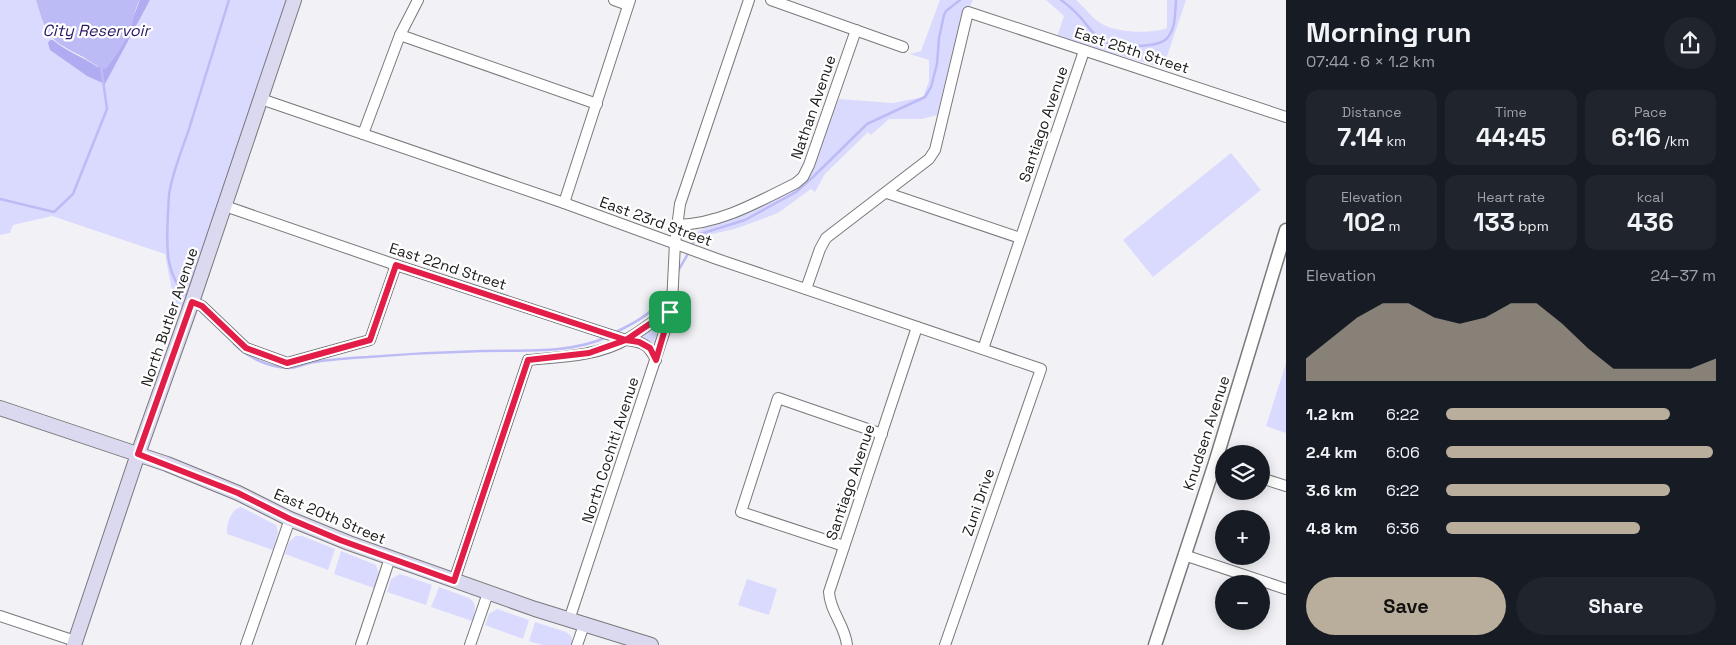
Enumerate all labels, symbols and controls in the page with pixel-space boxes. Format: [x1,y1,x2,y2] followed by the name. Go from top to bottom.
[1306,14,1471,50] text: Morning run
[1664,17,1716,69] button: share
[42,20,152,41] water label: City Reservoir
[1072,23,1192,77] street label: East 25th Street
[1306,51,1435,72] text: 07:44 · 6 × 1.2 km
[786,52,840,161] street label: Nathan Avenue
[1014,63,1072,184] street label: Santiago Avenue
[1342,103,1401,121] text: Distance
[1495,103,1527,121] text: Time
[1634,103,1667,121] text: Pace
[1337,121,1383,153] text: 7.14
[1476,121,1546,153] text: 44:45
[1611,121,1661,153] text: 6:16
[1383,132,1406,150] text: km
[1661,132,1689,150] text: /km
[1341,188,1402,206] text: Elevation
[1477,188,1545,206] text: Heart rate
[1637,188,1664,206] text: kcal
[597,192,715,250] street label: East 23rd Street
[1343,206,1385,238] text: 102
[1473,206,1515,238] text: 133
[1627,206,1674,238] text: 436
[1385,217,1401,235] text: m
[1515,217,1549,235] text: bpm
[387,238,509,294] street label: East 22nd Street
[136,245,202,389] street label: North Butler Avenue
[1306,265,1376,286] text: Elevation
[1651,265,1716,286] text: 24–37 m
[649,291,691,333] pin
[656,298,684,326] icon: arrive
[1178,373,1234,493] street label: Knudsen Avenue
[577,374,643,526] street label: North Cochiti Avenue
[1306,404,1354,425] text: 1.2 km
[1386,404,1419,425] text: 6:22
[821,421,879,542] street label: Santiago Avenue
[1306,442,1357,463] text: 2.4 km
[1386,442,1420,463] text: 6:06
[1215,445,1270,630] map controls
[1215,445,1270,500] button: layers
[958,466,998,538] street label: Zuni Drive
[1306,480,1357,501] text: 3.6 km
[1386,480,1419,501] text: 6:22
[271,484,389,548] street label: East 20th Street
[1215,510,1270,565] button: +
[1306,518,1357,539] text: 4.8 km
[1386,518,1419,539] text: 6:36
[1215,575,1270,630] button: −
[1306,577,1506,635] button: Save
[1516,577,1716,635] button: Share

